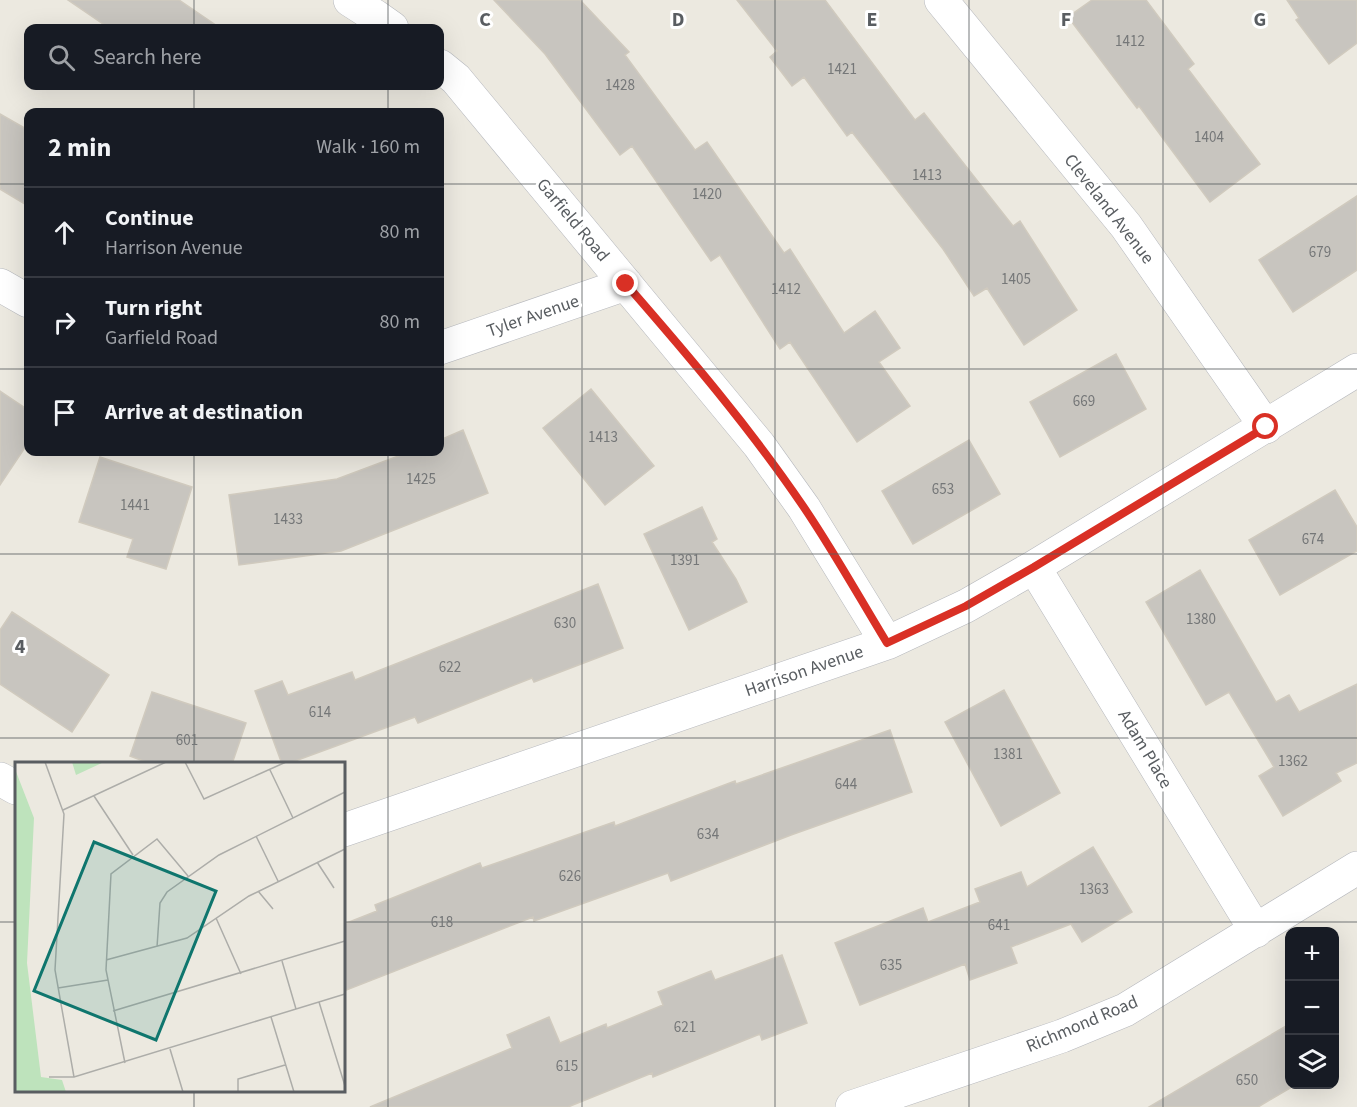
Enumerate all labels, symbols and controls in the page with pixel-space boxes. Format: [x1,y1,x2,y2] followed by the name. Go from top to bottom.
[479,6,491,34] text: C
[672,6,684,34] text: D
[867,6,877,34] text: E
[1061,6,1071,34] text: F
[1254,6,1266,34] text: G
[24,24,444,90] search box
[1115,31,1145,52] house number: 1412
[45,41,78,74] icon: search
[93,41,201,73] text: Search here
[827,59,857,80] house number: 1421
[605,75,635,96] house number: 1428
[1194,127,1224,148] house number: 1404
[48,129,111,166] text: 2 min
[316,133,420,161] text: Walk · 160 m
[1058,149,1160,269] street label: Cleveland Avenue
[912,165,942,186] house number: 1413
[531,173,615,267] street label: Garfield Road
[692,184,722,205] house number: 1420
[105,202,194,234] text: Continue
[48,216,81,249] icon: ahead
[380,218,420,246] text: 80 m
[105,234,243,262] text: Harrison Avenue
[1309,242,1331,263] house number: 679
[1001,269,1031,290] house number: 1405
[612,270,638,296] route end
[771,279,801,300] house number: 1412
[483,288,583,343] street label: Tyler Avenue
[105,292,202,324] text: Turn right
[48,306,81,339] icon: right
[380,308,420,336] text: 80 m
[105,324,218,352] text: Garfield Road
[1073,391,1095,412] house number: 669
[48,396,81,429] icon: arrive
[105,396,303,428] text: Arrive at destination
[1252,413,1278,439] route start
[588,427,618,448] house number: 1413
[406,469,436,490] house number: 1425
[932,479,954,500] house number: 653
[120,495,150,516] house number: 1441
[273,509,303,530] house number: 1433
[1302,529,1325,550] house number: 674
[670,550,700,571] house number: 1391
[1186,609,1216,630] house number: 1380
[554,613,576,634] house number: 630
[15,633,26,661] text: 4
[741,639,867,703] street label: Harrison Avenue
[439,657,461,678] house number: 622
[309,702,332,723] house number: 614
[1112,705,1178,793] street label: Adam Place
[176,730,198,751] house number: 601
[993,744,1023,765] house number: 1381
[1278,751,1308,772] house number: 1362
[15,762,345,1092] inset map
[835,774,858,795] house number: 644
[697,824,720,845] house number: 634
[559,866,581,887] house number: 626
[1079,879,1109,900] house number: 1363
[431,912,453,933] house number: 618
[988,915,1010,936] house number: 641
[1285,927,1339,1089] map controls
[1285,927,1339,981] button: +
[880,955,902,976] house number: 635
[1285,981,1339,1035] button: −
[1022,989,1142,1059] street label: Richmond Road
[674,1017,696,1038] house number: 621
[1285,1035,1339,1089] button: layers
[556,1056,578,1077] house number: 615
[1236,1070,1258,1091] house number: 650

